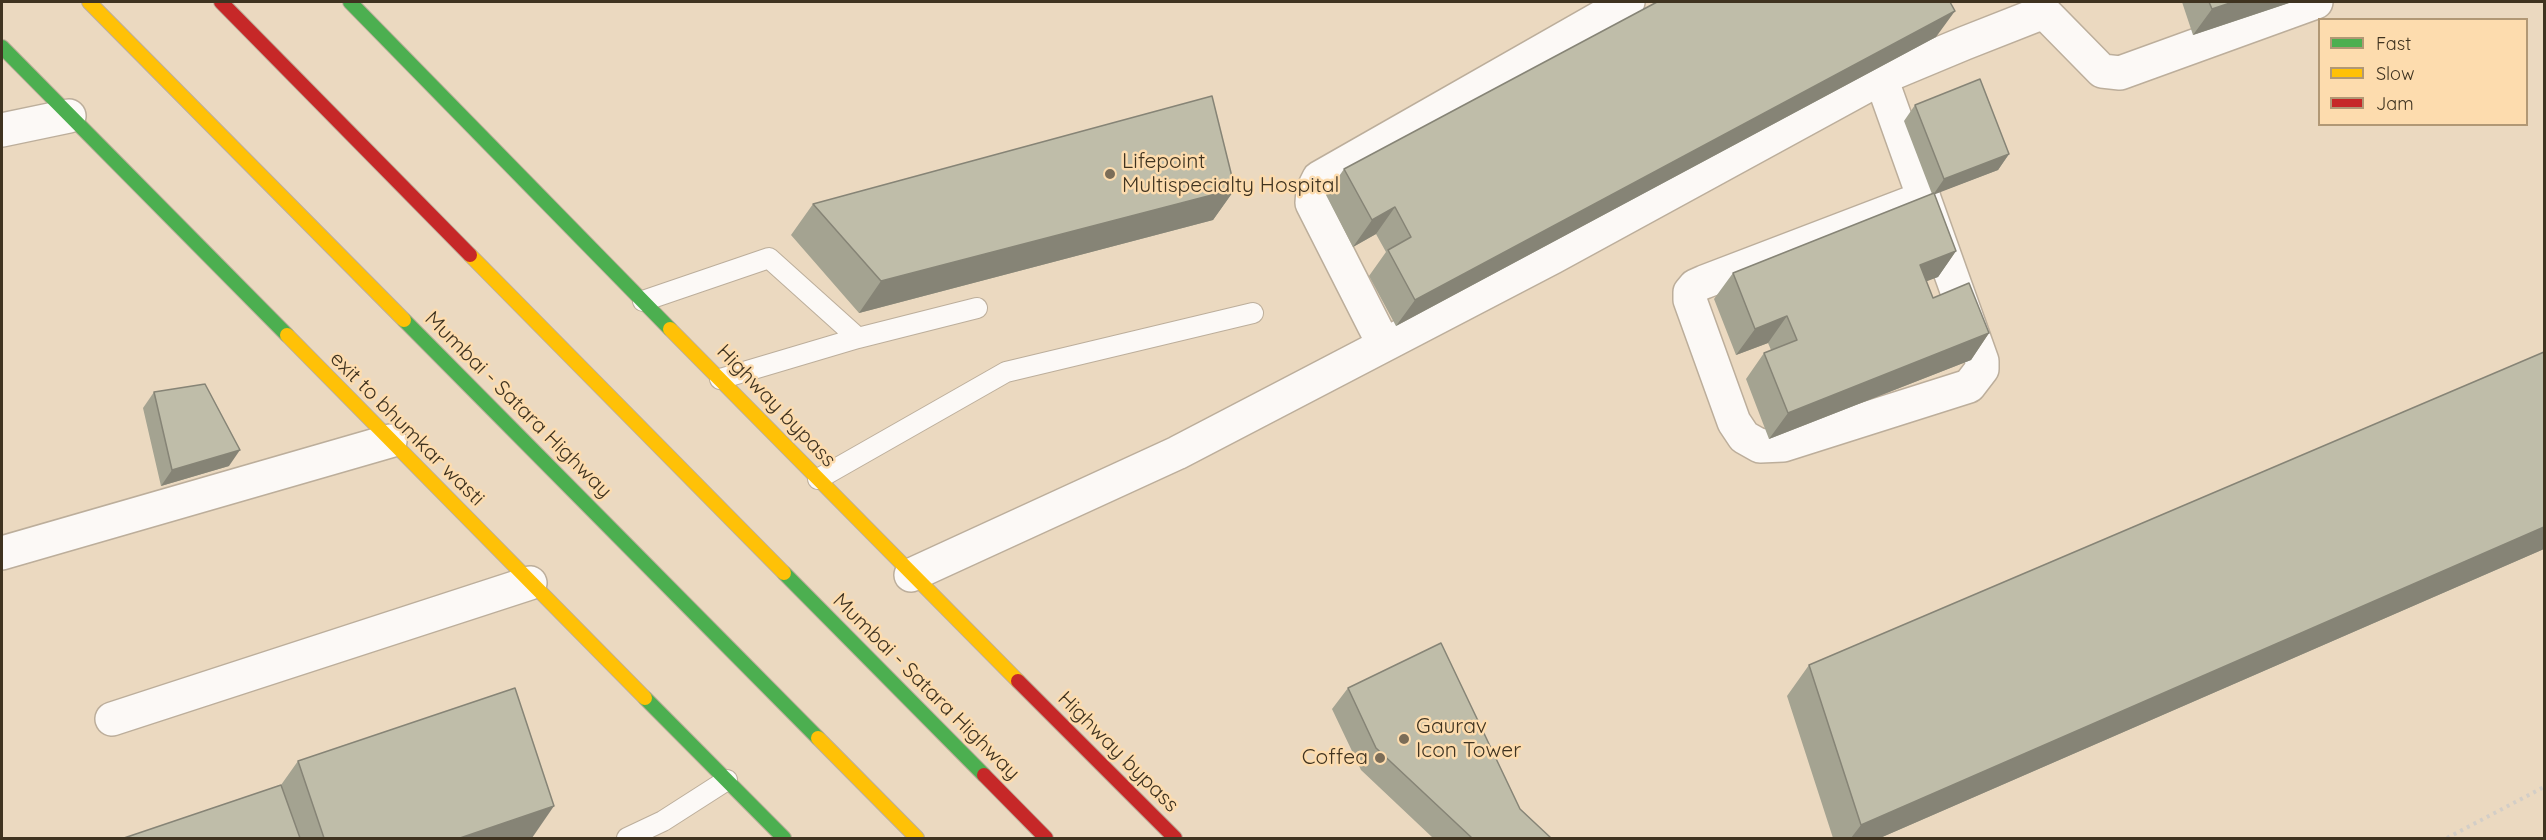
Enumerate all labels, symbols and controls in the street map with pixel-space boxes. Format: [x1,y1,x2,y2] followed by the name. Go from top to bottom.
[2318,18,2528,126] legend
[2376,32,2411,55] text: Fast
[2376,62,2414,85] text: Slow
[2376,92,2414,115] text: Jam
[1122,149,1339,199] place label: Lifepoint Multispecialty Hospital
[1103,167,1117,181] marker: Lifepoint Multispecialty Hospital
[419,306,617,504] street label: Mumbai - Satara Highway
[711,339,841,473] street label: Highway bypass
[324,346,490,512] street label: exit to bhumkar wasti
[827,588,1025,786] street label: Mumbai - Satara Highway
[1052,686,1184,818] street label: Highway bypass
[1416,714,1521,764] place label: Gaurav Icon Tower
[1397,732,1411,746] marker: Gaurav Icon Tower
[1302,745,1368,771] place label: Coffea
[1373,751,1387,765] marker: Coffea

